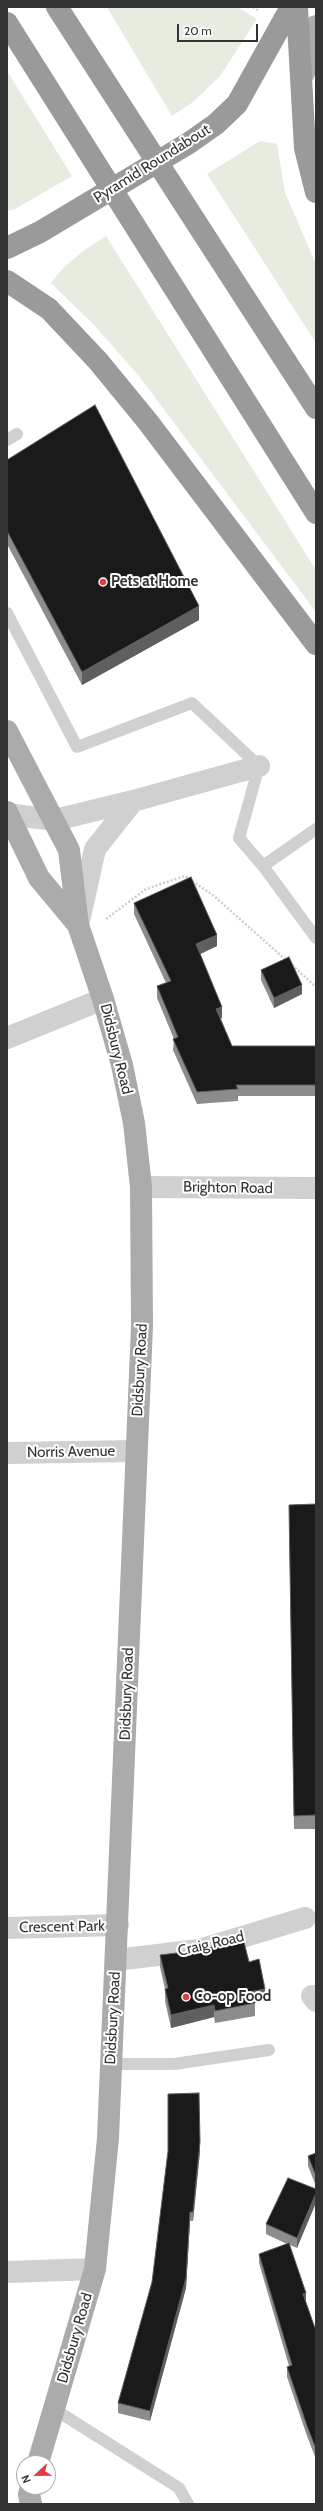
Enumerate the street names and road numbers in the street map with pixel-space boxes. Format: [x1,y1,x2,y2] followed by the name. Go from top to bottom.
[90,121,214,207] street label: Pyramid Roundabout
[96,1002,136,1096] street label: Didsbury Road
[183,1178,273,1198] street label: Brighton Road
[129,1323,151,1417] street label: Didsbury Road
[27,1442,115,1462] street label: Norris Avenue
[116,1647,138,1741] street label: Didsbury Road
[19,1917,105,1937] street label: Crescent Park
[176,1928,246,1960] street label: Craig Road
[102,1971,124,2065] street label: Didsbury Road
[54,2291,96,2385] street label: Didsbury Road

